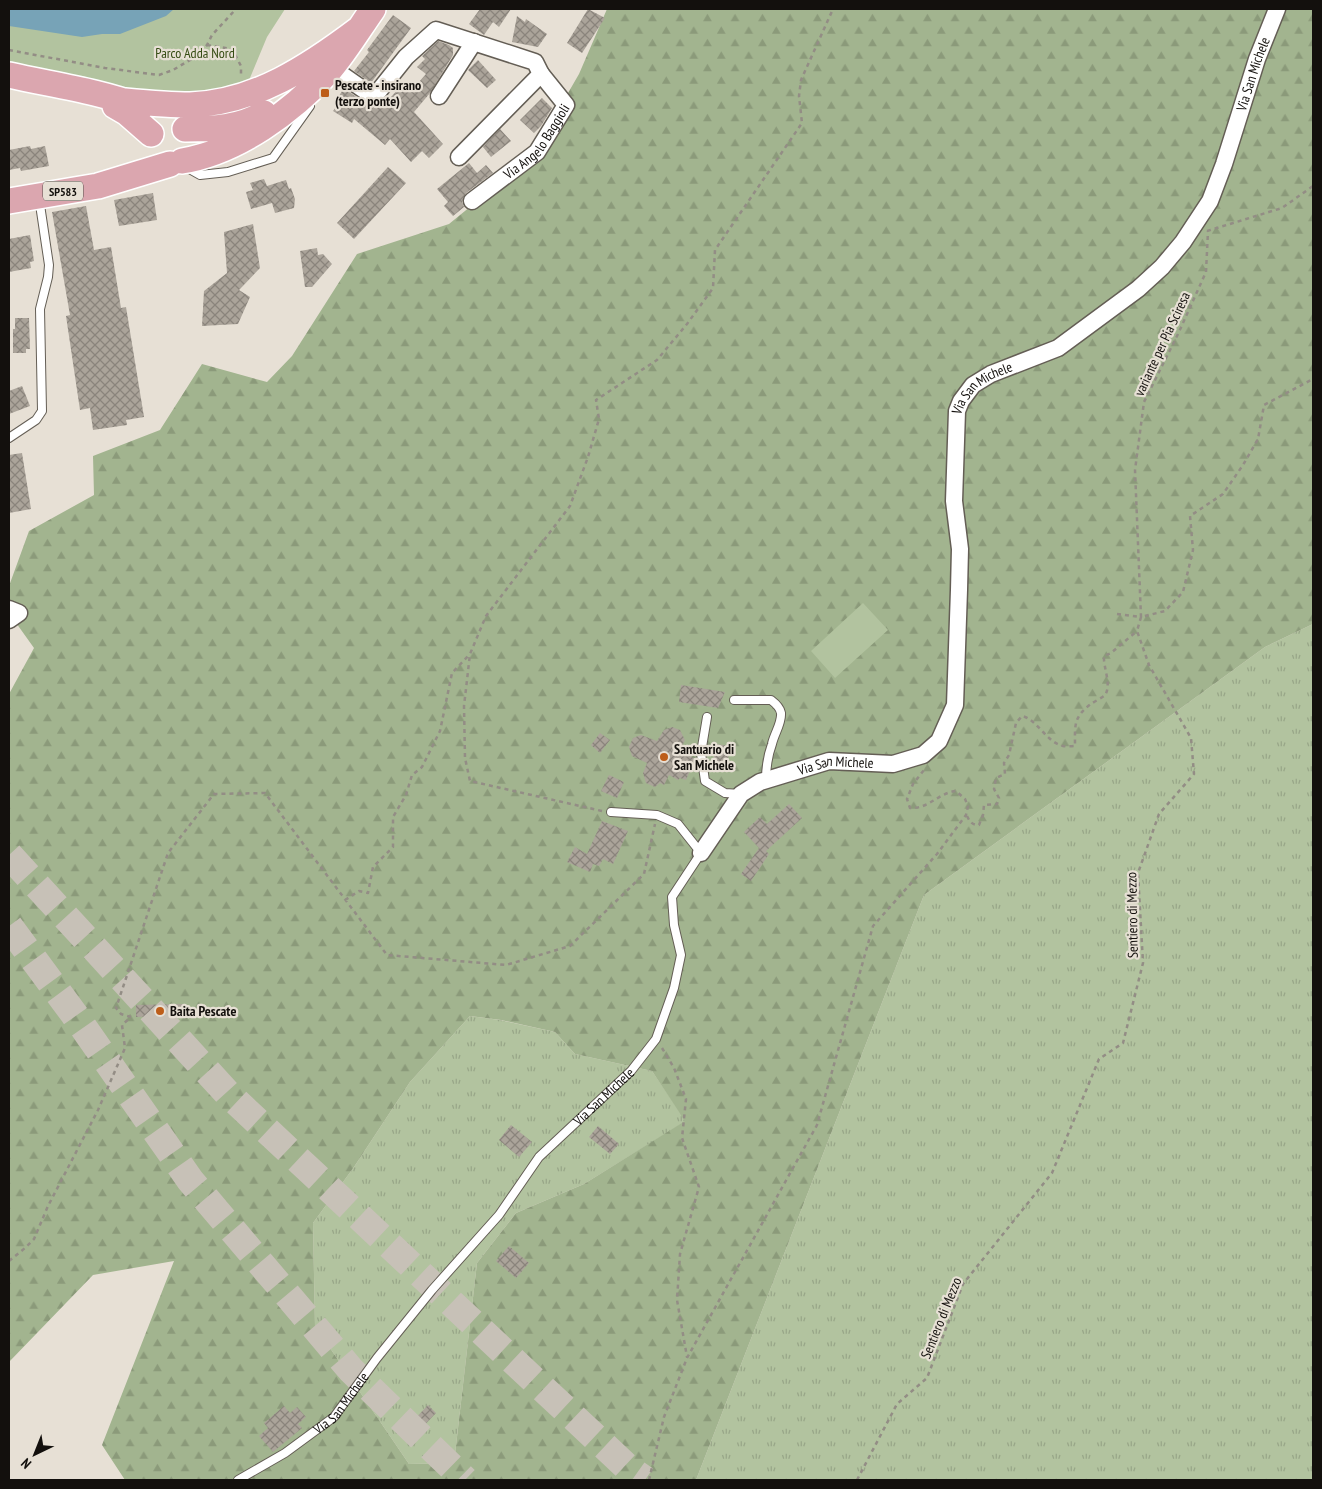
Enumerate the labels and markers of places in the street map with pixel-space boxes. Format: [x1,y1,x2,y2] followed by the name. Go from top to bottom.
[335,76,421,110] place label: Pescate - insirano (terzo ponte)
[319,87,331,99] marker: Pescate - insirano (terzo ponte)
[674,740,734,774] place label: Santuario di San Michele
[658,751,670,763] marker: Santuario di San Michele
[170,1002,236,1020] place label: Baita Pescate
[154,1005,166,1017] marker: Baita Pescate

